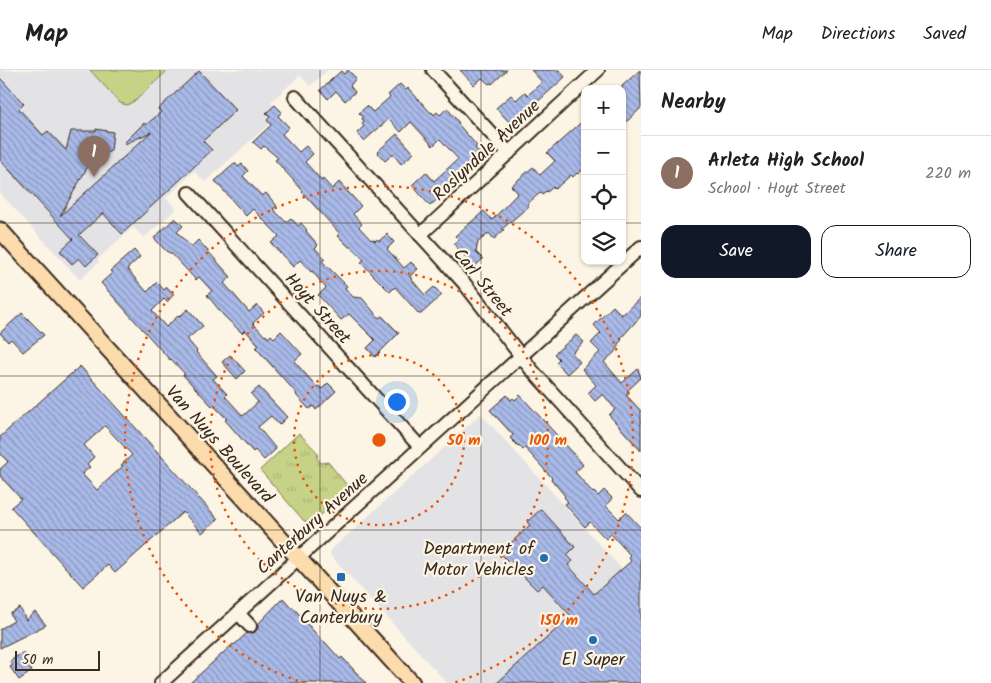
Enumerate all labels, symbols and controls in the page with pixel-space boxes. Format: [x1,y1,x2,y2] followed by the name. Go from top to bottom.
[25,15,68,54] text: Map
[761,20,793,49] text: Map
[821,20,895,49] text: Directions
[923,20,966,49] text: Saved
[581,85,626,265] map controls
[581,85,626,130] button: +
[661,86,726,119] text: Nearby
[426,93,548,209] street label: Roslyndale Avenue
[581,130,626,175] button: −
[78,136,110,177] pin: 1
[708,146,864,176] text: Arleta High School
[675,161,679,186] text: 1
[925,161,971,186] text: 220 m
[581,175,626,220] button: locate
[708,176,846,201] text: School · Hoyt Street
[581,220,626,265] button: layers
[661,225,811,278] button: Save
[821,225,971,278] button: Share
[445,242,520,325] street label: Carl Street
[277,266,358,352] street label: Hoyt Street
[158,379,281,511] street label: Van Nuys Boulevard
[384,389,410,415] your location
[446,429,481,453] text: 50 m
[529,429,567,453] text: 100 m
[370,431,388,449] centre of rings
[250,466,376,583] street label: Canterbury Avenue
[423,535,536,585] place label: Department of Motor Vehicles
[538,552,550,564] marker: Department of Motor Vehicles
[335,571,347,583] marker: Van Nuys & Canterbury
[295,583,387,633] place label: Van Nuys & Canterbury
[540,609,578,633] text: 150 m
[587,634,599,646] marker: El Super
[561,646,626,675] place label: El Super
[15,648,100,671] scale bar
[22,649,53,671] text: 50 m

